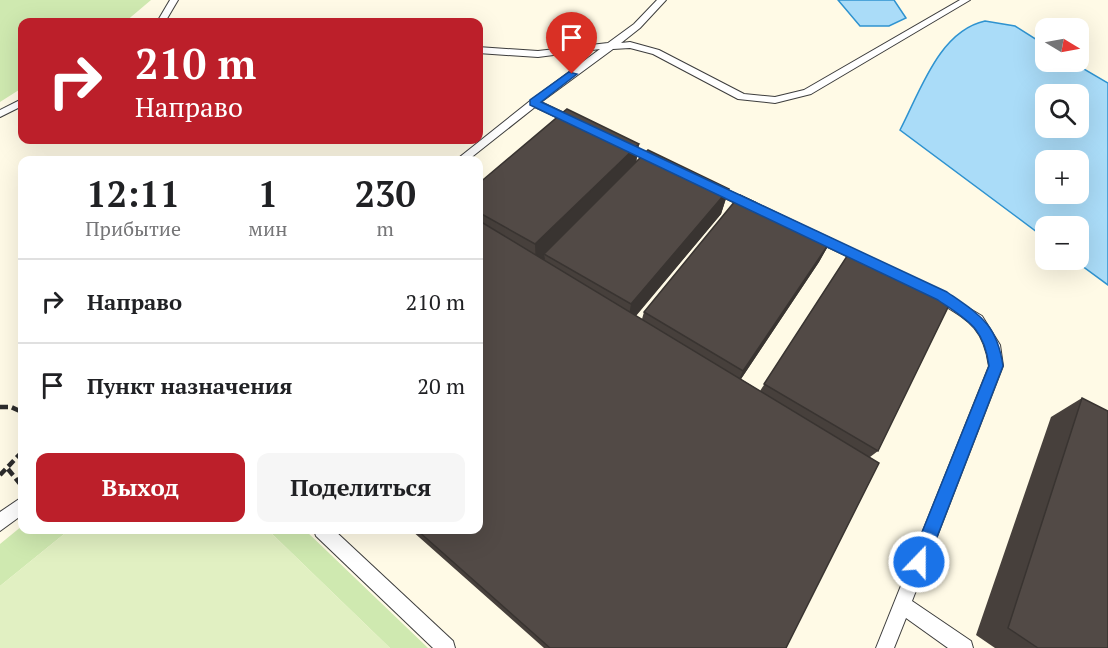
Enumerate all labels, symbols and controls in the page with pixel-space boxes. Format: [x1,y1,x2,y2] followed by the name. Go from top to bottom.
[546,12,597,74] pin
[1035,18,1089,72] north arrow
[1035,18,1089,270] map controls
[555,21,588,54] icon: arrive
[135,35,256,91] text: 210 m
[36,42,114,120] icon: right
[1035,84,1089,138] button: search
[135,89,243,125] text: Направо
[1035,150,1089,204] button: +
[86,170,180,217] text: 12:11
[258,170,278,217] text: 1
[355,170,416,217] text: 230
[85,215,181,242] text: Прибытие
[248,215,288,242] text: мин
[377,215,394,242] text: m
[1035,216,1089,270] button: −
[36,285,69,318] icon: right
[87,287,182,316] text: Направо
[405,287,465,316] text: 210 m
[36,369,69,402] icon: arrive
[87,371,292,400] text: Пункт назначения
[417,371,465,400] text: 20 m
[36,453,245,522] button: Выход
[257,453,465,522] button: Поделиться
[887,530,951,594] position arrow

